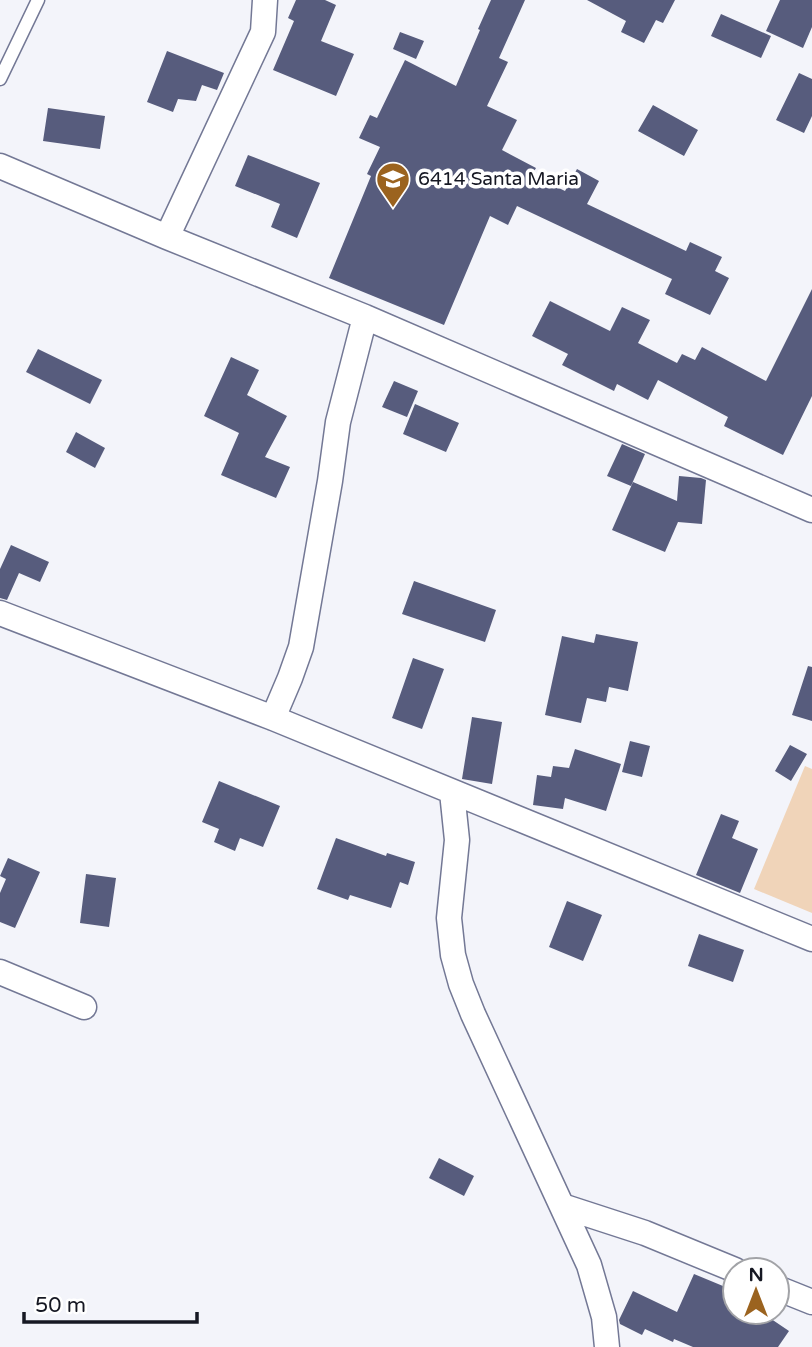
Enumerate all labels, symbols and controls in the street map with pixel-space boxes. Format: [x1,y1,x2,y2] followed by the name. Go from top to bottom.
[374,160,412,209] school or university icon: 6414 Santa Maria
[418,168,579,190] place label: 6414 Santa Maria
[721,1256,791,1326] north arrow
[748,1264,764,1286] text: N
[24,1280,198,1324] scale bar
[35,1293,86,1318] text: 50 m

